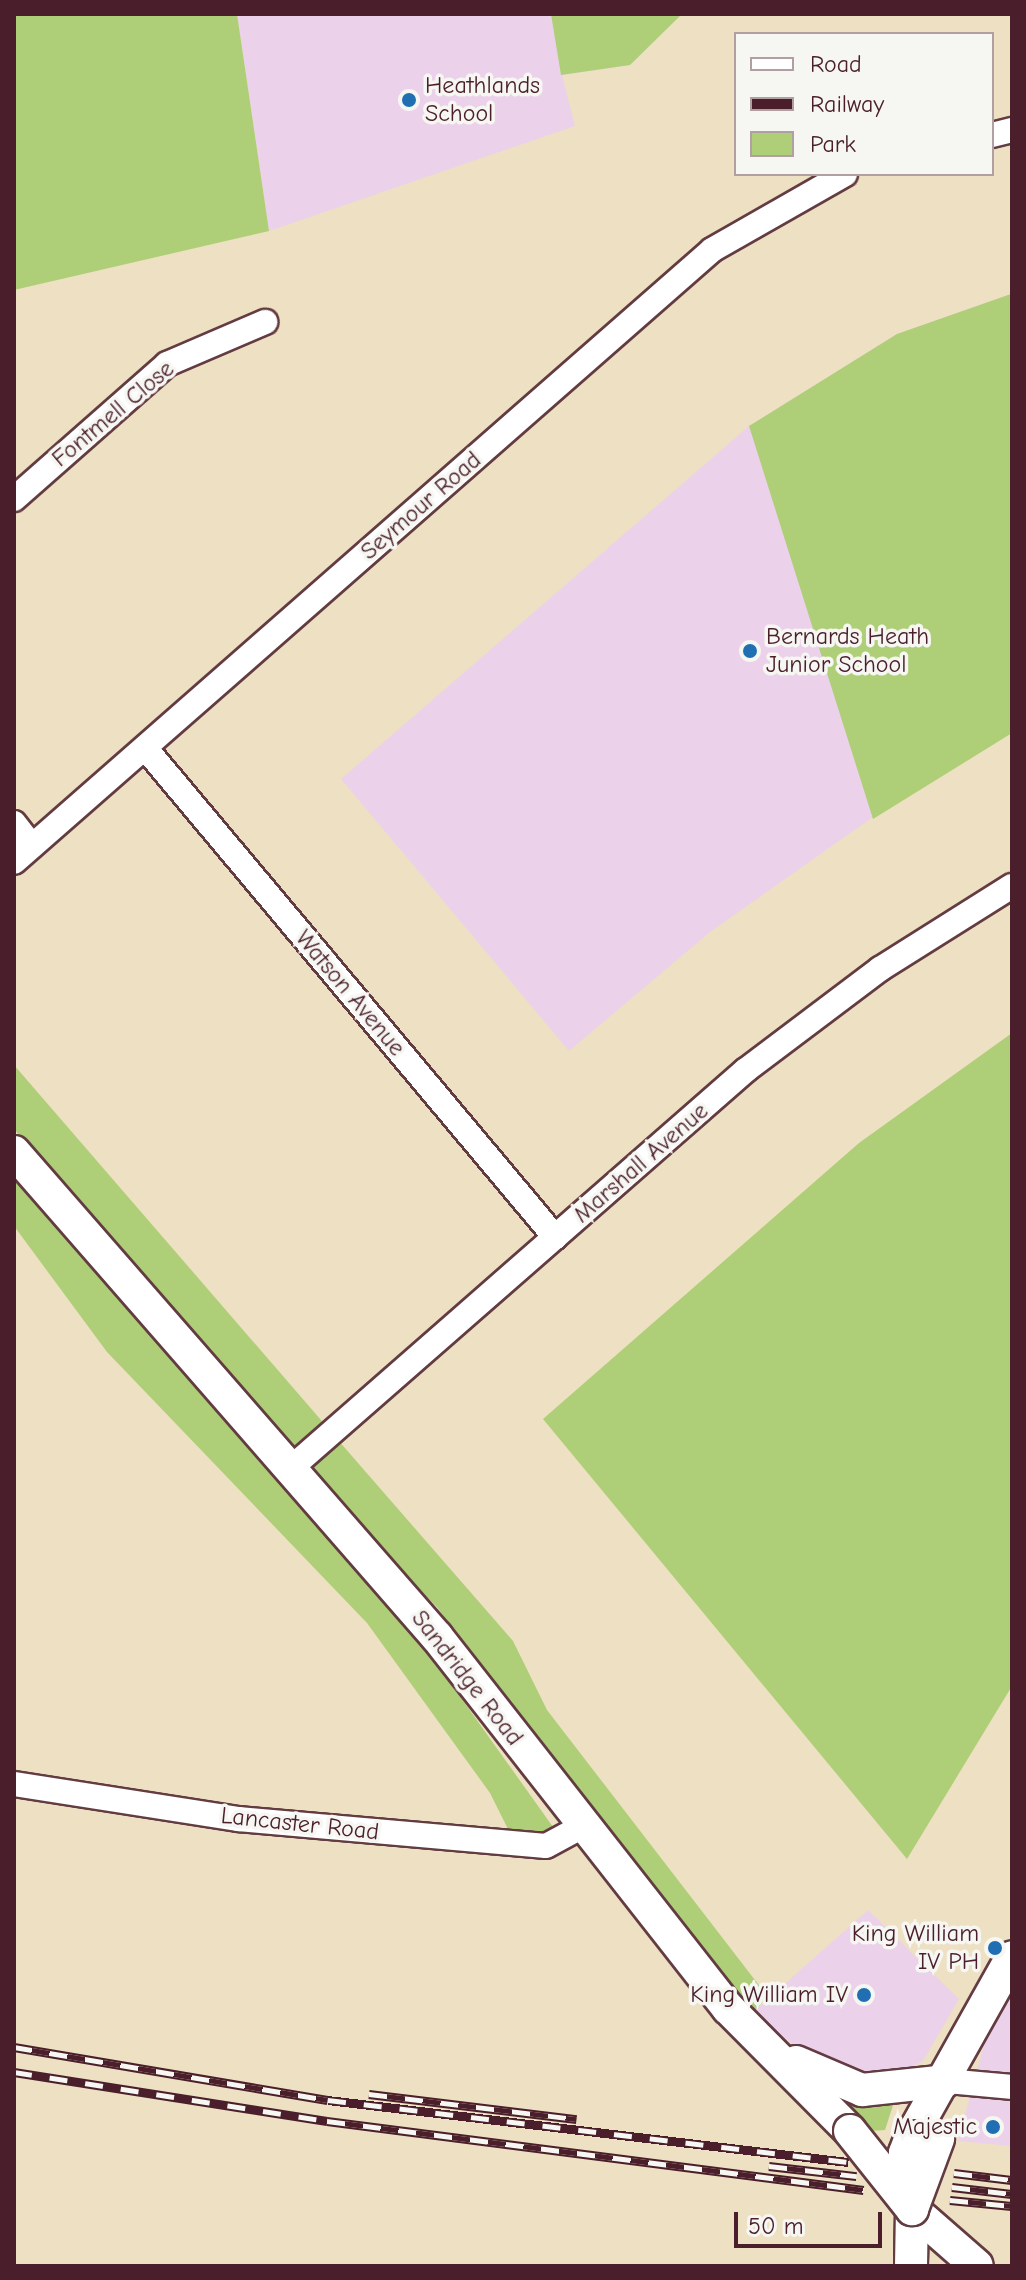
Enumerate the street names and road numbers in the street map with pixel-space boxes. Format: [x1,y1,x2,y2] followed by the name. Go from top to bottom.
[46,355,180,473] street label: Fontmell Close
[355,446,487,566] street label: Seymour Road
[289,924,411,1062] street label: Watson Avenue
[568,1097,714,1229] street label: Marshall Avenue
[405,1605,529,1751] street label: Sandridge Road
[220,1801,380,1847] street label: Lancaster Road

